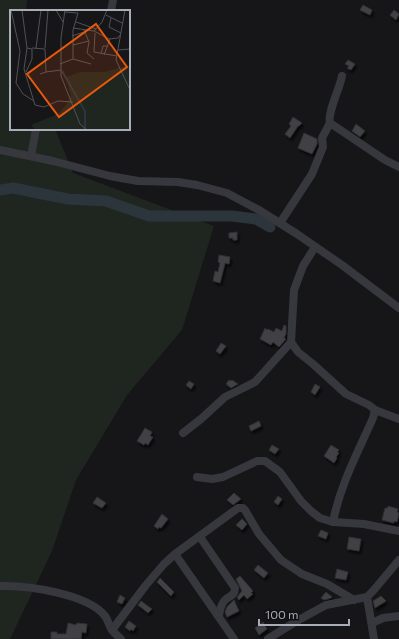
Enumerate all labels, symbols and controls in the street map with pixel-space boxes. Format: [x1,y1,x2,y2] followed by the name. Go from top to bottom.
[10,10,130,130] inset map
[259,601,349,627] scale bar
[265,607,299,621] text: 100 m

